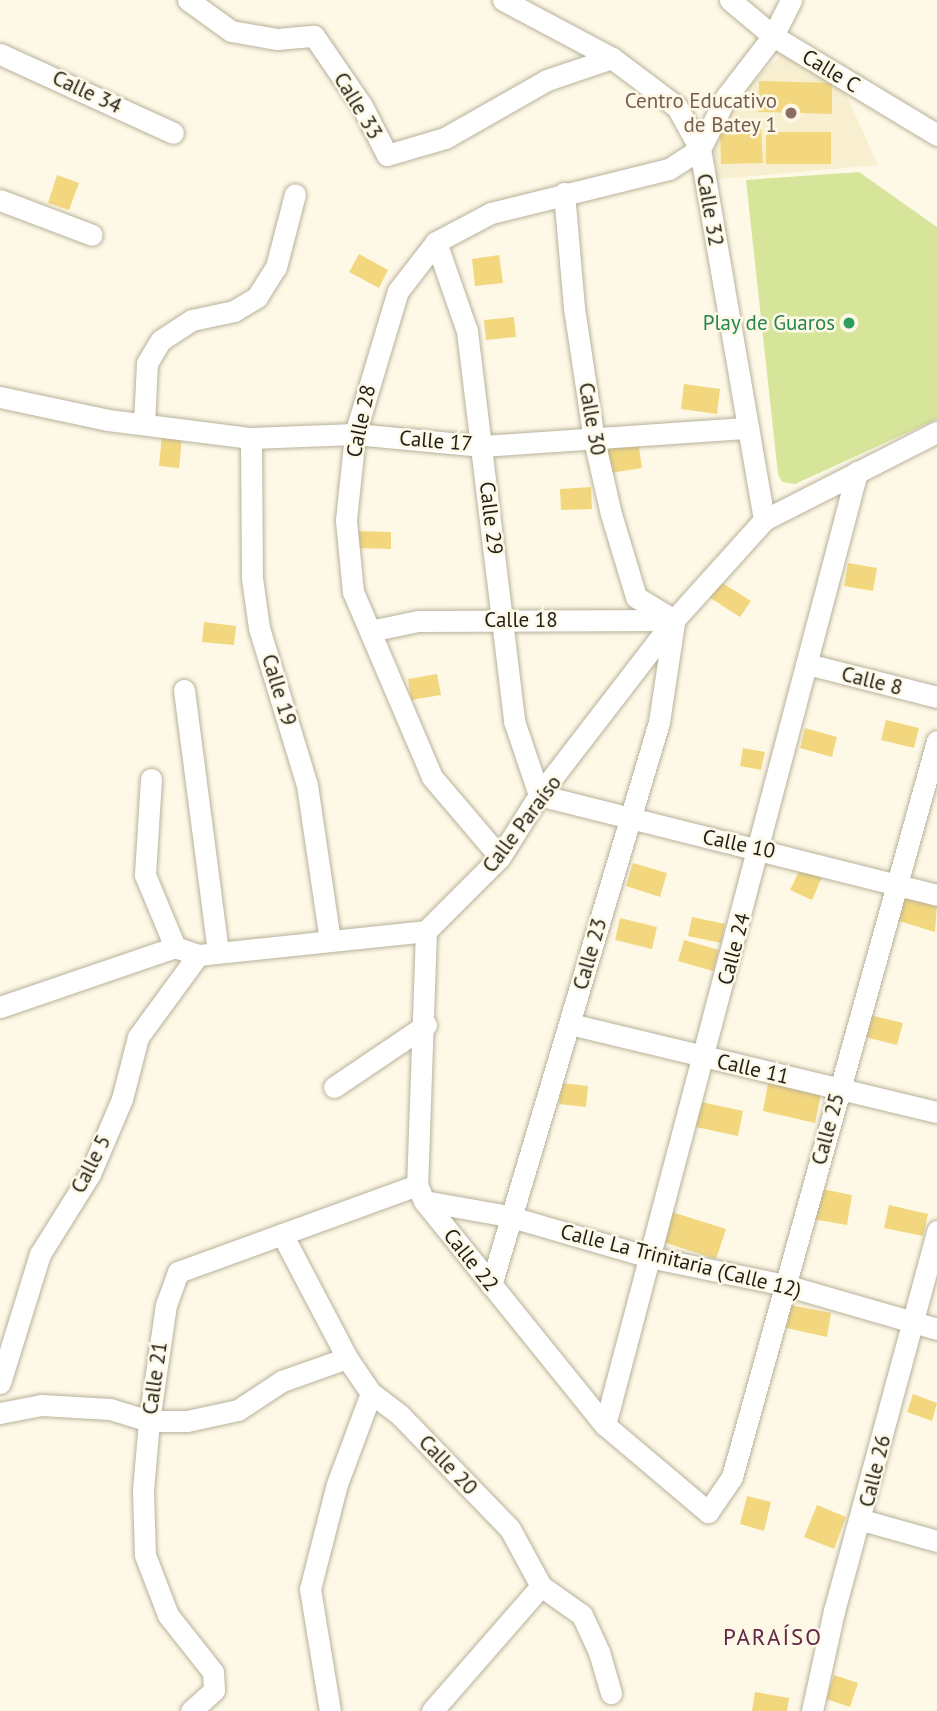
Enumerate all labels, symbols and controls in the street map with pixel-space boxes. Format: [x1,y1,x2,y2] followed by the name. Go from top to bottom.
[798,44,864,98] street label: Calle C
[48,65,126,119] street label: Calle 34
[328,68,388,144] street label: Calle 33
[625,88,777,138] place label: Centro Educativo de Batey 1
[783,105,799,121] marker: Centro Educativo de Batey 1
[691,172,729,248] street label: Calle 32
[702,310,835,336] place label: Play de Guaros
[841,315,857,331] marker: Play de Guaros
[573,381,611,457] street label: Calle 30
[341,382,381,460] street label: Calle 28
[398,425,474,457] street label: Calle 17
[474,480,508,556] street label: Calle 29
[484,607,558,633] street label: Calle 18
[256,651,302,729] street label: Calle 19
[839,661,905,701] street label: Calle 8
[477,770,567,878] street label: Calle Paraíso
[700,824,778,864] street label: Calle 10
[712,910,756,988] street label: Calle 24
[568,915,612,993] street label: Calle 23
[714,1048,792,1090] street label: Calle 11
[806,1090,850,1168] street label: Calle 25
[66,1131,116,1197] street label: Calle 5
[558,1219,804,1303] street label: Calle La Trinitaria (Calle 12)
[438,1224,504,1296] street label: Calle 22
[137,1340,173,1416] street label: Calle 21
[413,1430,483,1500] street label: Calle 20
[854,1432,896,1510] street label: Calle 26
[724,1623,822,1651] district label: PARAÍSO

